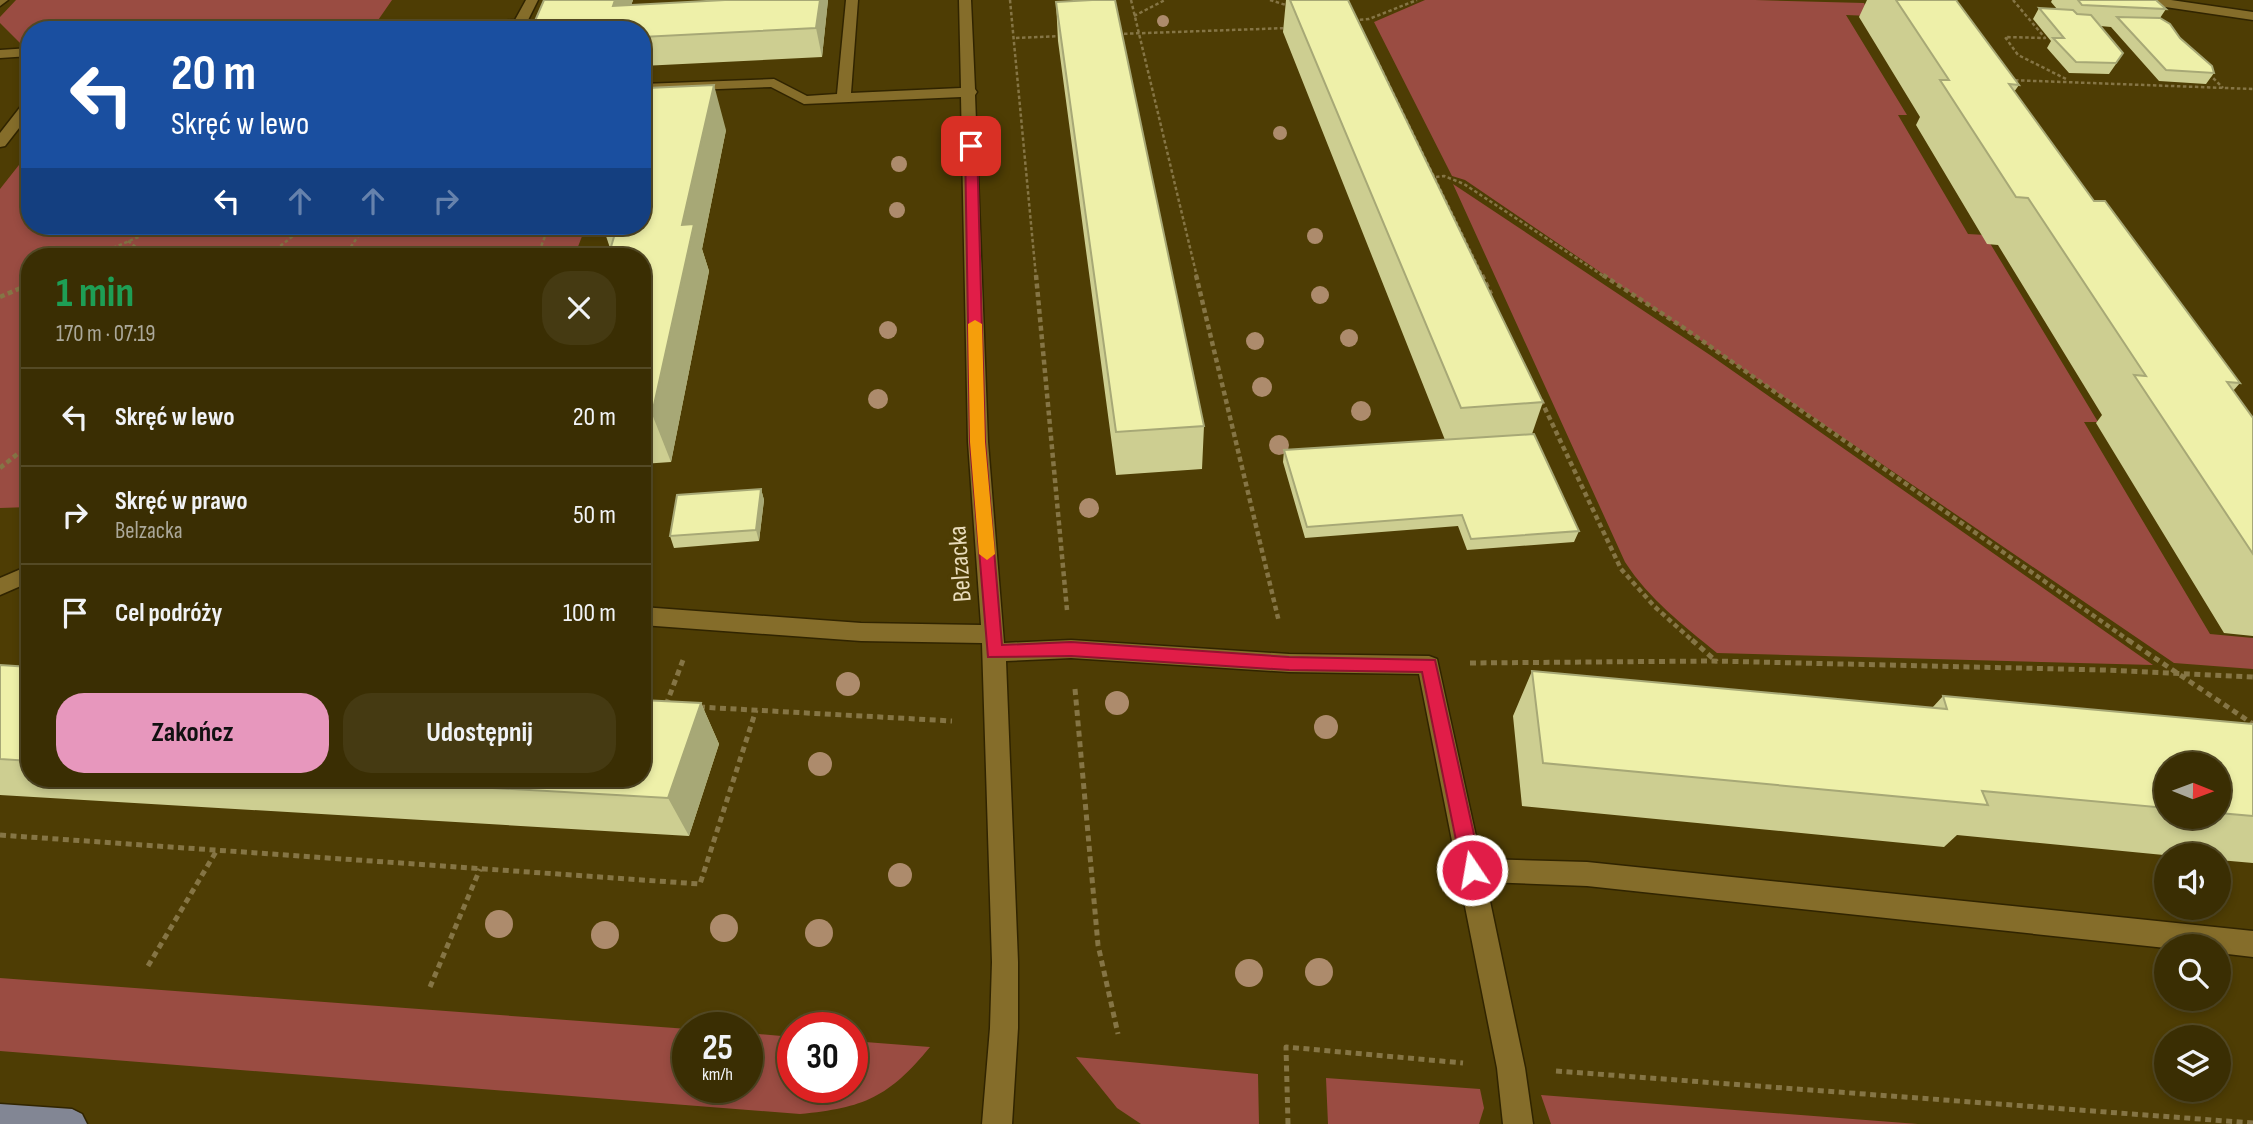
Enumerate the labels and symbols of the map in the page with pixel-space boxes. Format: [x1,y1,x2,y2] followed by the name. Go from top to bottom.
[941,116,1001,176] pin
[942,525,979,603] street label: Belzacka
[2154,752,2231,830] north arrow
[1435,833,1509,907] position arrow
[777,1012,868,1103] speed limit sign: 30

